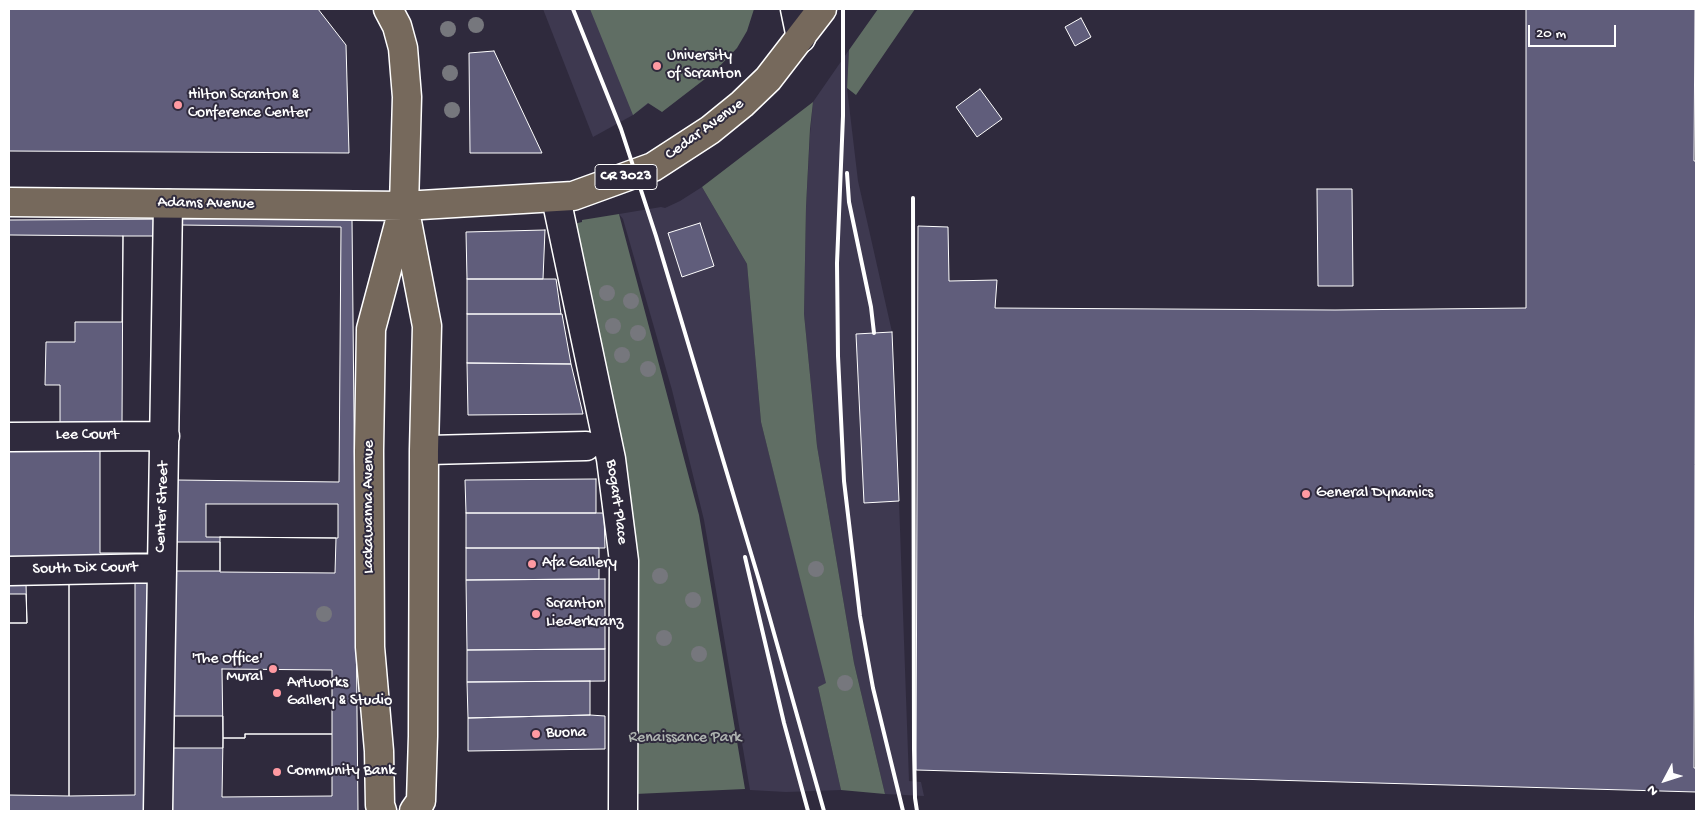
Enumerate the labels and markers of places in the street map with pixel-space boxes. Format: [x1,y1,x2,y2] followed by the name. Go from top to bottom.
[667,47,741,85] place label: University of Scranton
[651,60,663,72] marker: University of Scranton
[188,86,310,124] place label: Hilton Scranton & Conference Center
[172,99,184,111] marker: Hilton Scranton & Conference Center
[1316,484,1433,504] place label: General Dynamics
[1300,488,1312,500] marker: General Dynamics
[542,554,617,574] place label: Afa Gallery
[526,558,538,570] marker: Afa Gallery
[546,595,623,633] place label: Scranton Liederkranz
[530,608,542,620] marker: Scranton Liederkranz
[191,650,263,688] place label: 'The Office' Mural
[267,663,279,675] marker: 'The Office' Mural
[287,674,392,712] place label: Artworks Gallery & Studio
[271,687,283,699] marker: Artworks Gallery & Studio
[546,724,586,744] place label: Buona
[530,728,542,740] marker: Buona
[287,762,395,782] place label: Community Bank
[271,766,283,778] marker: Community Bank

